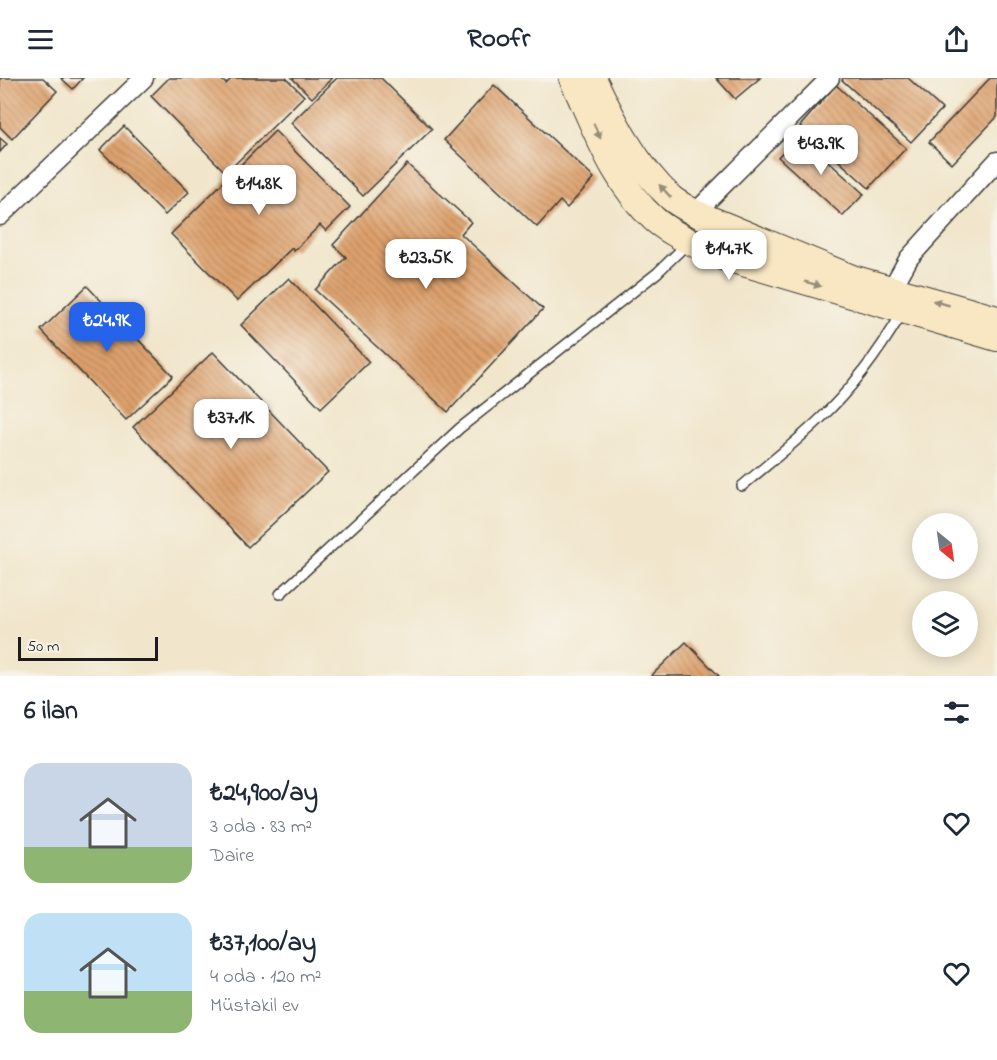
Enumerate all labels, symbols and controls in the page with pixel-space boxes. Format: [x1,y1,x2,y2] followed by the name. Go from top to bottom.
[467,20,530,59] text: Roofr
[24,23,57,56] icon: menu
[940,23,973,56] icon: share
[592,123,601,140] one-way arrow
[772,125,870,176] pin: ₺43.9K
[798,130,844,159] text: ₺43.9K
[210,165,308,216] pin: ₺14.8K
[236,170,282,199] text: ₺14.8K
[658,184,672,198] one-way arrow
[680,230,778,281] pin: ₺14.7K
[706,235,752,264] text: ₺14.7K
[377,239,475,290] pin: ₺23.5K
[399,244,453,273] text: ₺23.5K
[804,280,822,289] one-way arrow
[932,298,950,307] one-way arrow
[58,302,156,353] pin: ₺24.9K
[83,307,131,336] text: ₺24.9K
[182,399,280,450] pin: ₺37.1K
[208,404,254,433] text: ₺37.1K
[912,513,978,579] north arrow
[912,513,978,657] map controls
[912,591,978,657] button: layers
[18,634,158,662] scale bar
[27,635,59,659] text: 50 m
[24,693,78,731] text: 6 ilan
[940,696,973,729] icon: filters
[210,775,318,813] text: ₺24,900/ay
[72,787,144,859] icon: home
[940,807,973,840] icon: heart
[210,813,312,842] text: 3 oda · 83 m²
[210,842,254,871] text: Daire
[210,925,316,963] text: ₺37,100/ay
[72,937,144,1009] icon: home
[940,957,973,990] icon: heart
[210,963,321,992] text: 4 oda · 120 m²
[210,992,299,1021] text: Müstakil ev

